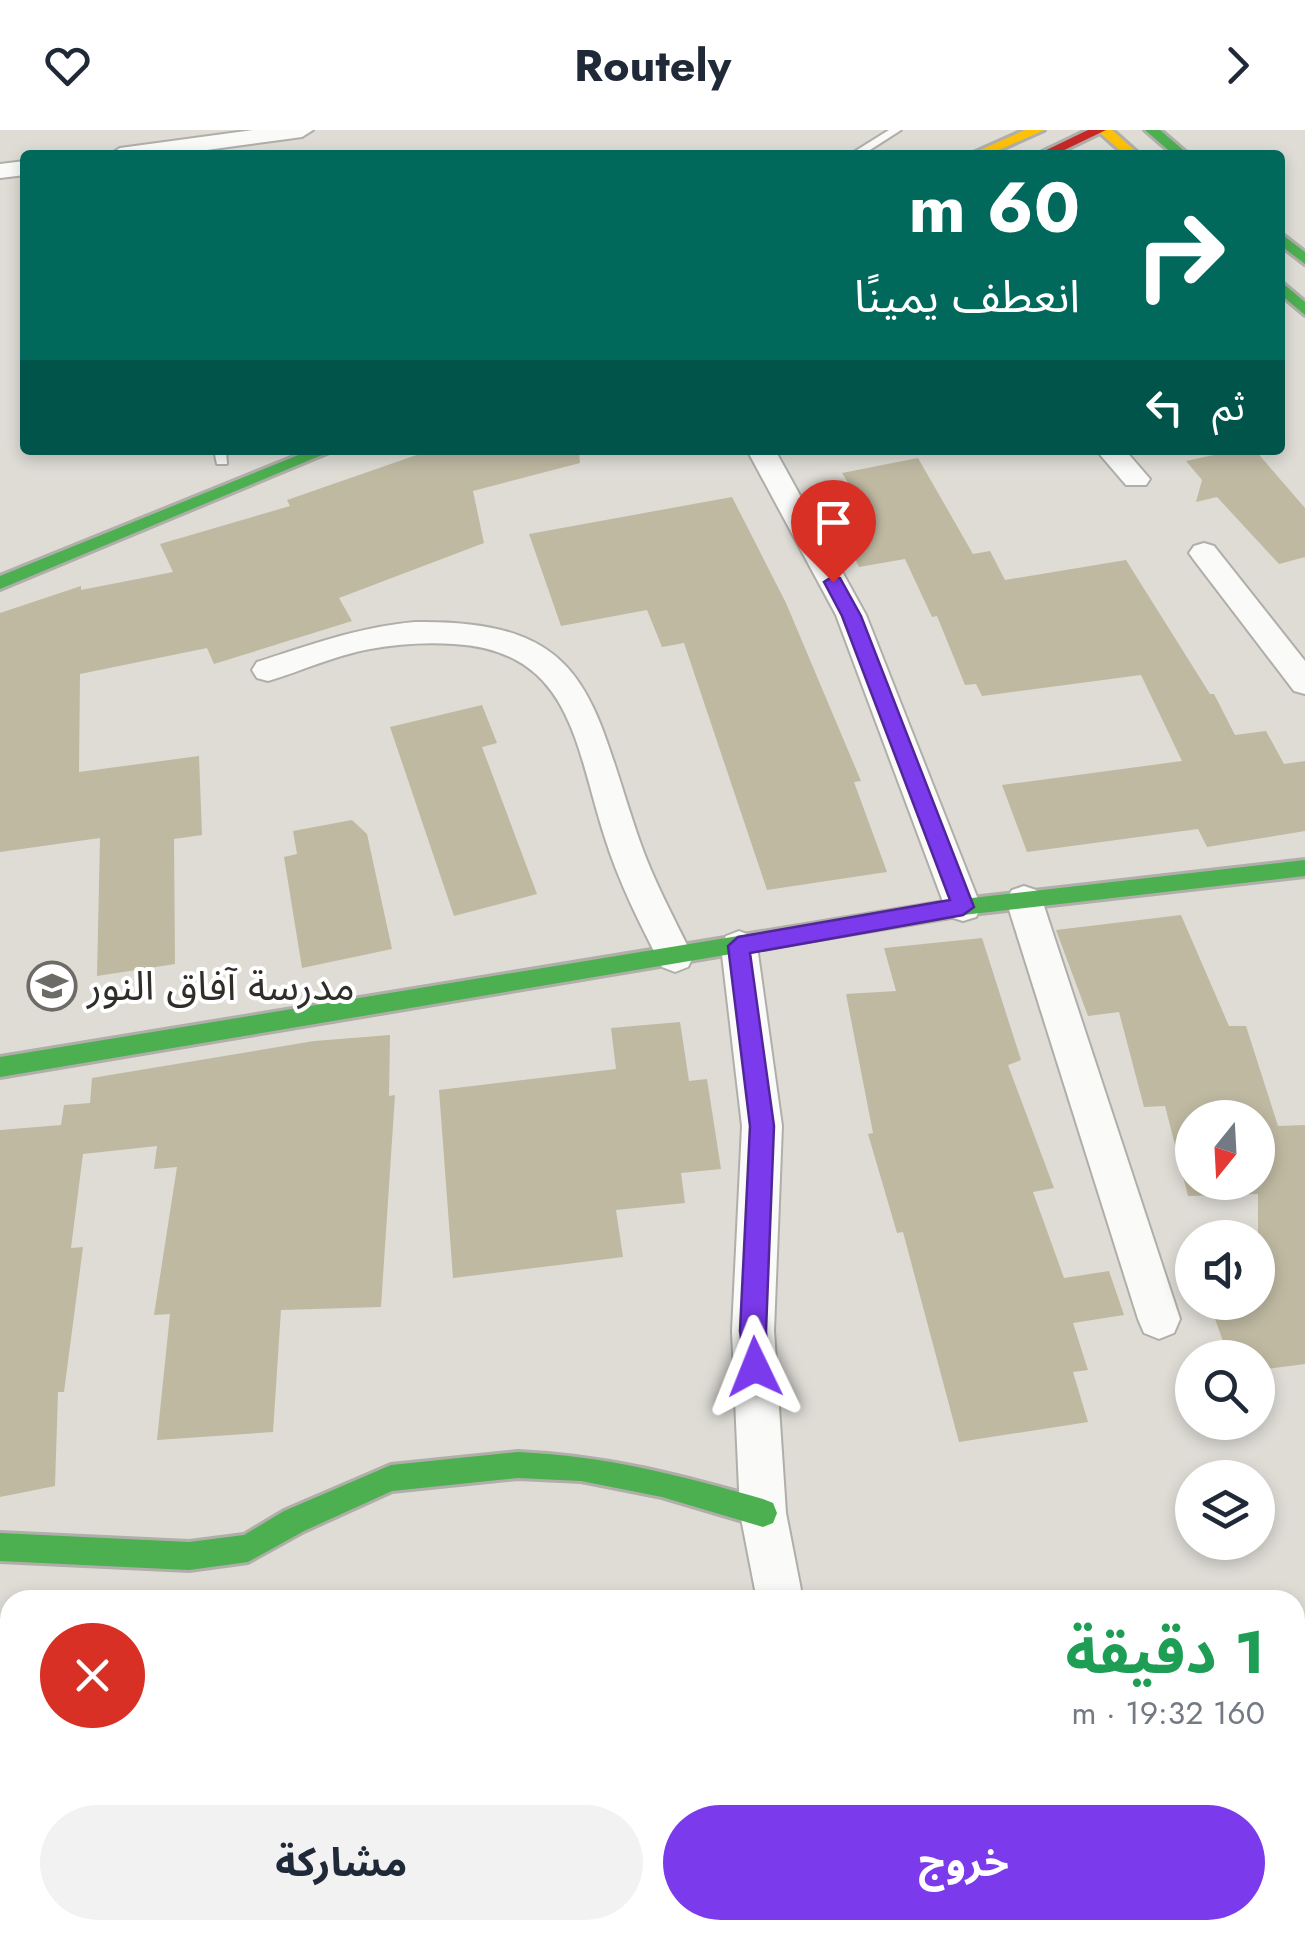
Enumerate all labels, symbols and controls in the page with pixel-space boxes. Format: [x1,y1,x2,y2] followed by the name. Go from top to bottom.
[574,33,731,98] text: Routely
[40,38,95,93] icon: heart
[1210,38,1265,93] icon: forward
[908,157,1080,258] text: 60 m
[1115,190,1245,320] icon: right
[854,264,1080,329] text: انعطف يمينًا
[1212,379,1245,434] text: ثم
[1137,380,1192,435] icon: left
[791,480,876,583] pin
[806,495,861,550] icon: arrive
[86,957,355,1015] place label: مدرسة آفاق النور
[26,960,78,1012] school or university icon: مدرسة آفاق النور
[1175,1100,1275,1200] north arrow
[1175,1100,1275,1560] map controls
[1175,1220,1275,1320] button: sound
[703,1315,807,1419] position arrow
[1175,1340,1275,1440] button: search
[1175,1460,1275,1560] button: layers
[1065,1609,1265,1696] text: 1 دقيقة
[40,1623,145,1728] button: close
[1071,1690,1265,1736] text: 160 m · 19:32
[40,1805,643,1920] button: مشاركة
[663,1805,1265,1920] button: خروج

